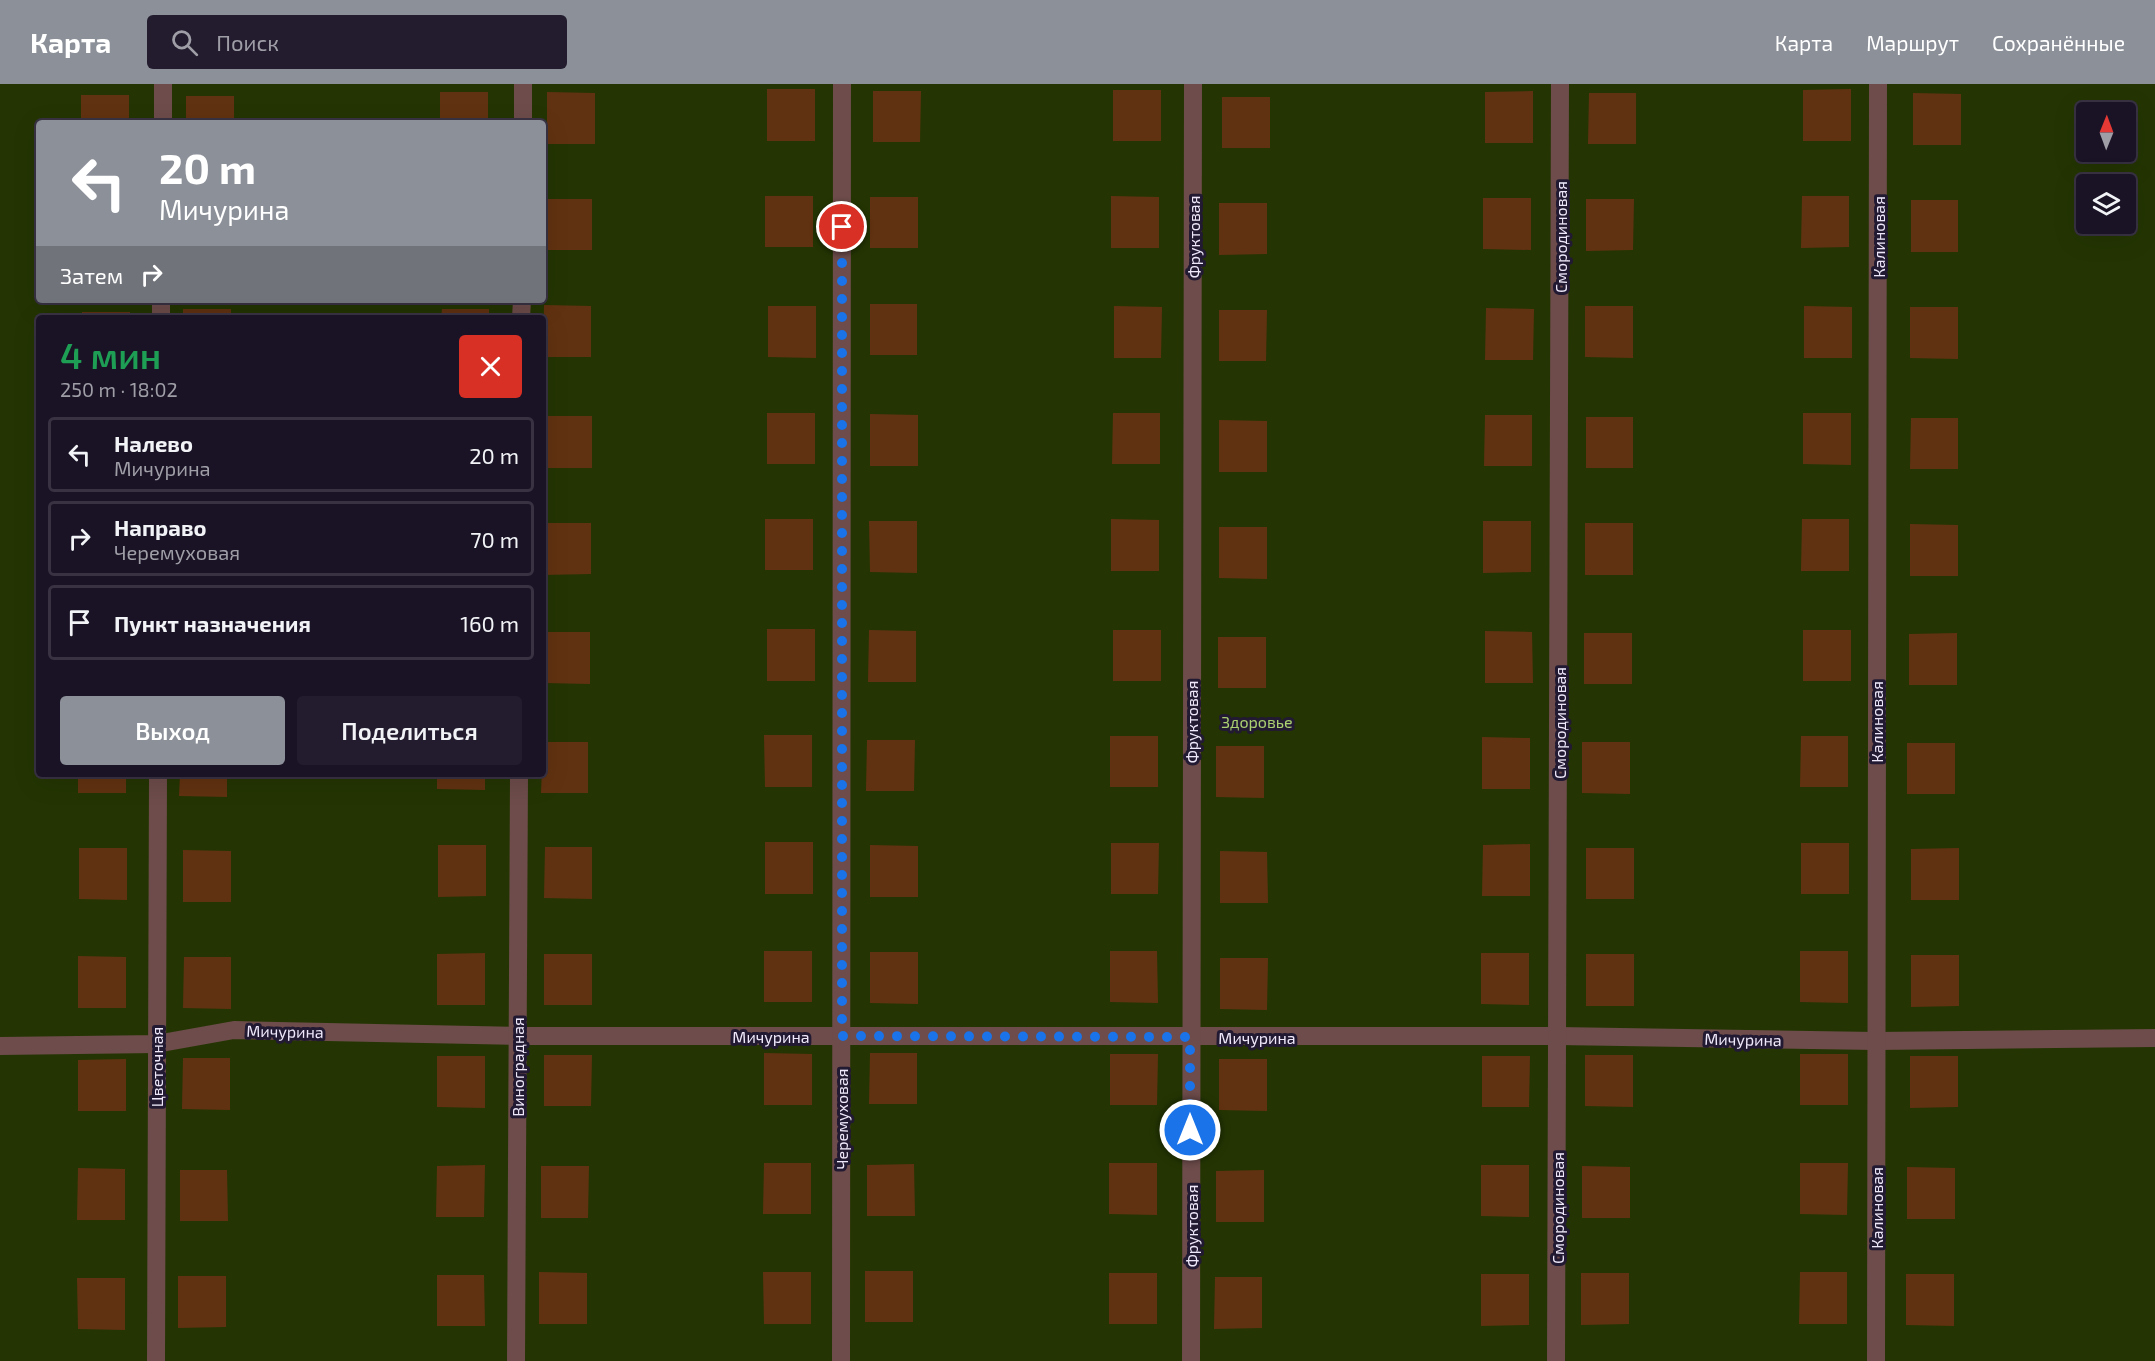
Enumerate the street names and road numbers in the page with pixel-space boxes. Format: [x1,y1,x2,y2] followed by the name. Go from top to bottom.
[1551,181,1570,293] street label: Смородиновая
[1184,196,1204,278] street label: Фруктовая
[1869,196,1888,278] street label: Калиновая
[1550,667,1569,779] street label: Смородиновая
[1182,681,1202,763] street label: Фруктовая
[1867,681,1886,763] street label: Калиновая
[508,1017,527,1117] street label: Виноградная
[246,1021,324,1042] street label: Мичурина
[147,1027,166,1107] street label: Цветочная
[732,1027,810,1047] street label: Мичурина
[1218,1028,1296,1048] street label: Мичурина
[1704,1029,1782,1050] street label: Мичурина
[832,1069,852,1169] street label: Черемуховая
[1548,1152,1567,1264] street label: Смородиновая
[1867,1167,1886,1249] street label: Калиновая
[1182,1185,1202,1267] street label: Фруктовая

